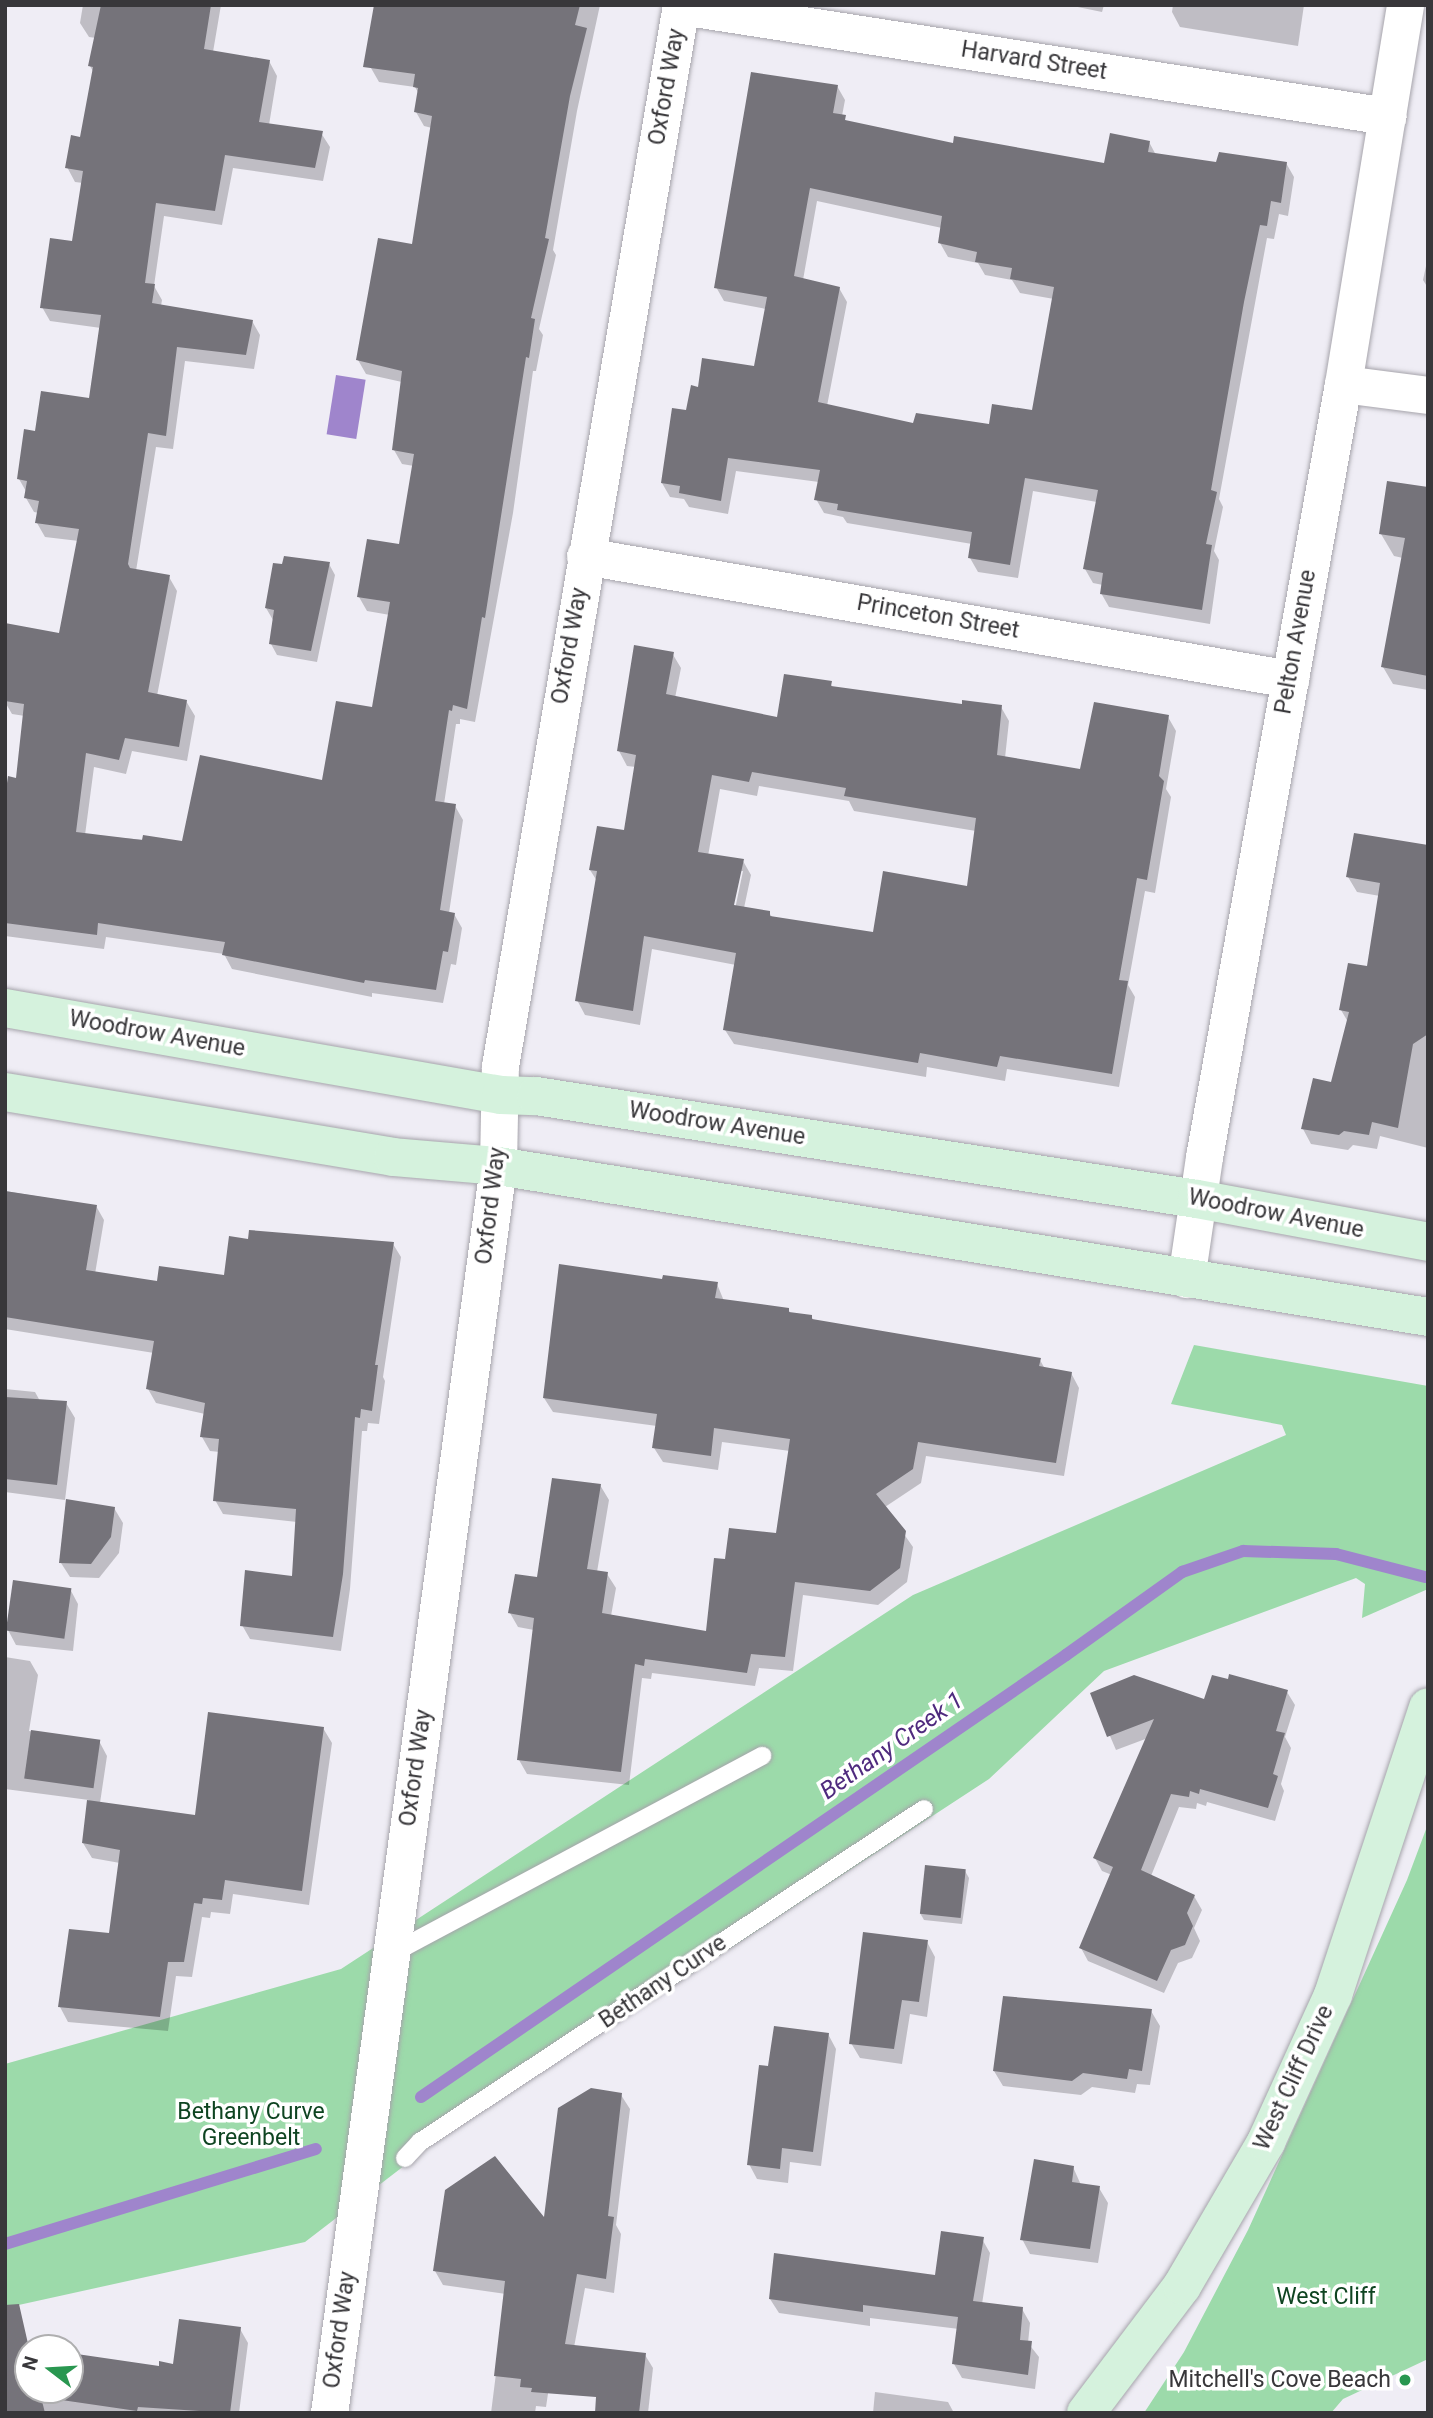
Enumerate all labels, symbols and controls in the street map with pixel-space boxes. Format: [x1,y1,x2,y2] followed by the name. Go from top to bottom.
[643,27,691,147] street label: Oxford Way
[959,36,1109,86] street label: Harvard Street
[1270,568,1322,716] street label: Pelton Avenue
[546,586,594,706] street label: Oxford Way
[855,589,1021,645] street label: Princeton Street
[67,1005,247,1063] street label: Woodrow Avenue
[627,1096,807,1152] street label: Woodrow Avenue
[470,1146,512,1266] street label: Oxford Way
[1186,1183,1366,1245] street label: Woodrow Avenue
[815,1686,969,1806] water label: Bethany Creek 1
[394,1708,438,1828] street label: Oxford Way
[594,1929,732,2035] street label: Bethany Curve
[1248,2001,1340,2155] street label: West Cliff Drive
[177,2098,325,2152] park label: Bethany Curve Greenbelt
[318,2270,362,2390] street label: Oxford Way
[1276,2283,1376,2311] park label: West Cliff
[14,2334,84,2404] north arrow
[17,2354,43,2373] text: N
[1168,2366,1391,2394] place label: Mitchell's Cove Beach
[1397,2372,1413,2388] marker: Mitchell's Cove Beach

